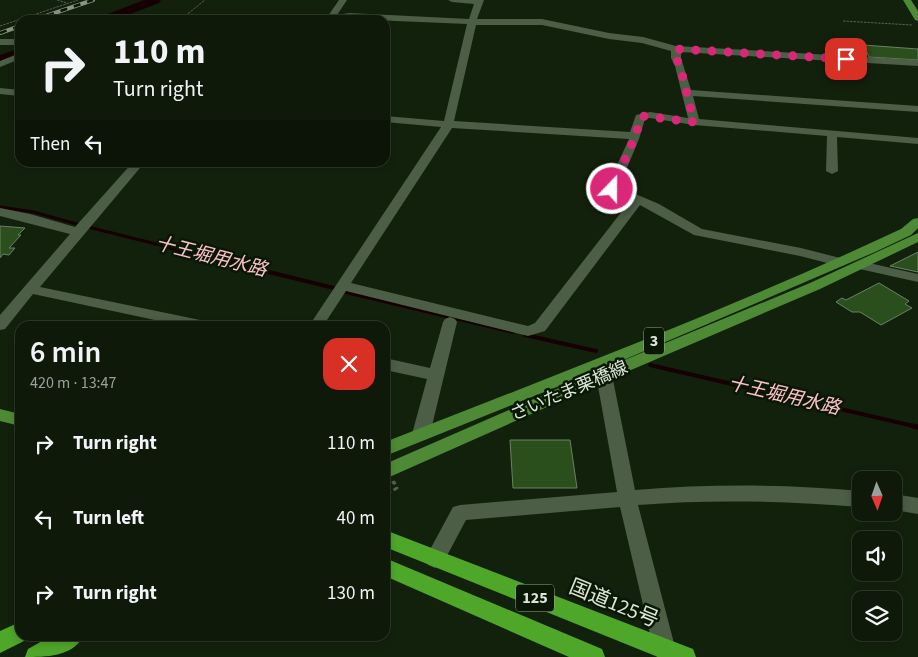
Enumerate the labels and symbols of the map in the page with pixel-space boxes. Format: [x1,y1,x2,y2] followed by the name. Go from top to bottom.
[825,38,867,80] pin
[585,162,637,214] position arrow
[152,230,272,284] water label: 十王堀用水路
[644,328,664,354] road number: 3
[506,355,632,427] street label: さいたま栗橋線
[725,370,845,422] water label: 十王堀用水路
[852,471,902,521] north arrow
[565,571,663,635] street label: 国道125号
[516,584,554,612] road number: 125

